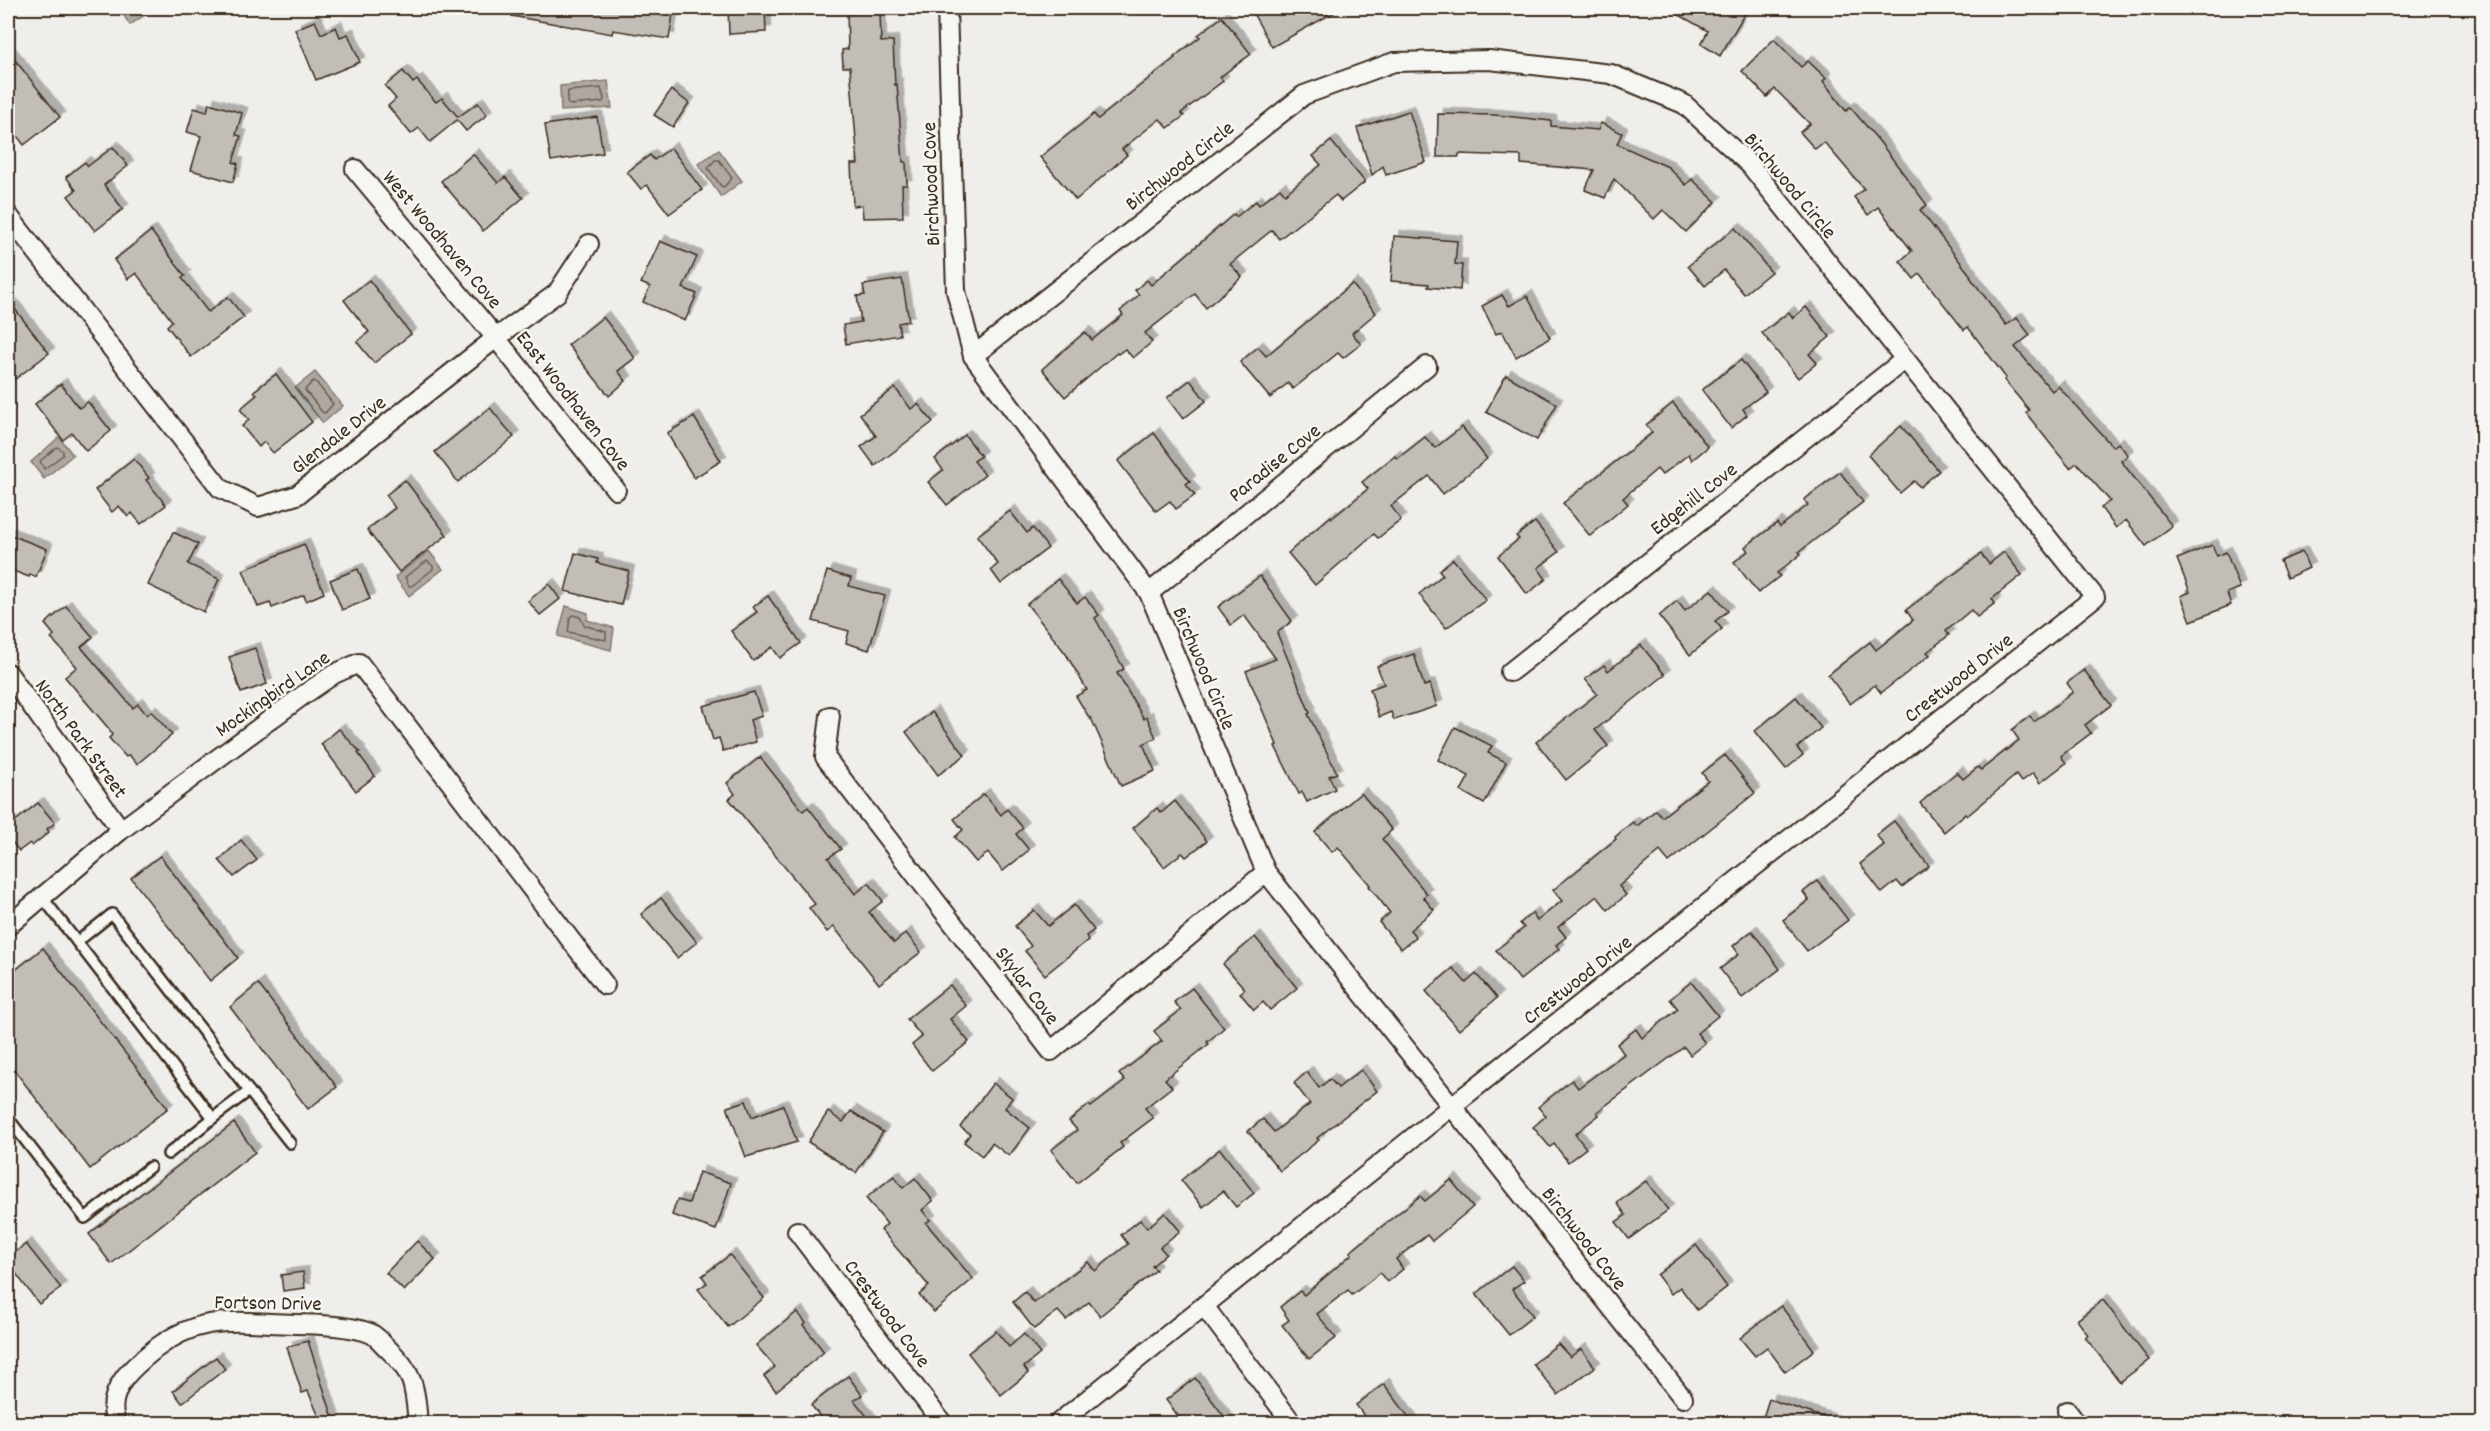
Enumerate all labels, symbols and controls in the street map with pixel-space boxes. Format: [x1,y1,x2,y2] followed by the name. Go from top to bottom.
[1120,115,1242,220] street label: Birchwood Circle
[916,121,950,247] street label: Birchwood Cove
[1735,127,1842,247] street label: Birchwood Circle
[374,165,508,317] street label: West Woodhaven Cove
[507,325,636,478] street label: East Woodhaven Cove
[286,390,394,483] street label: Glendale Drive
[1223,418,1329,511] street label: Paradise Cove
[1645,457,1745,544] street label: Edgehill Cove
[1163,603,1242,735] street label: Birchwood Circle
[1899,627,2021,732] street label: Crestwood Drive
[210,645,337,746] street label: Mockingbird Lane
[26,674,133,806] street label: North Park Street
[1518,929,1640,1034] street label: Crestwood Drive
[986,941,1065,1032] street label: Skylar Cove
[1533,1182,1633,1298] street label: Birchwood Cove
[835,1254,936,1375] street label: Crestwood Cove
[214,1289,322,1321] street label: Fortson Drive

